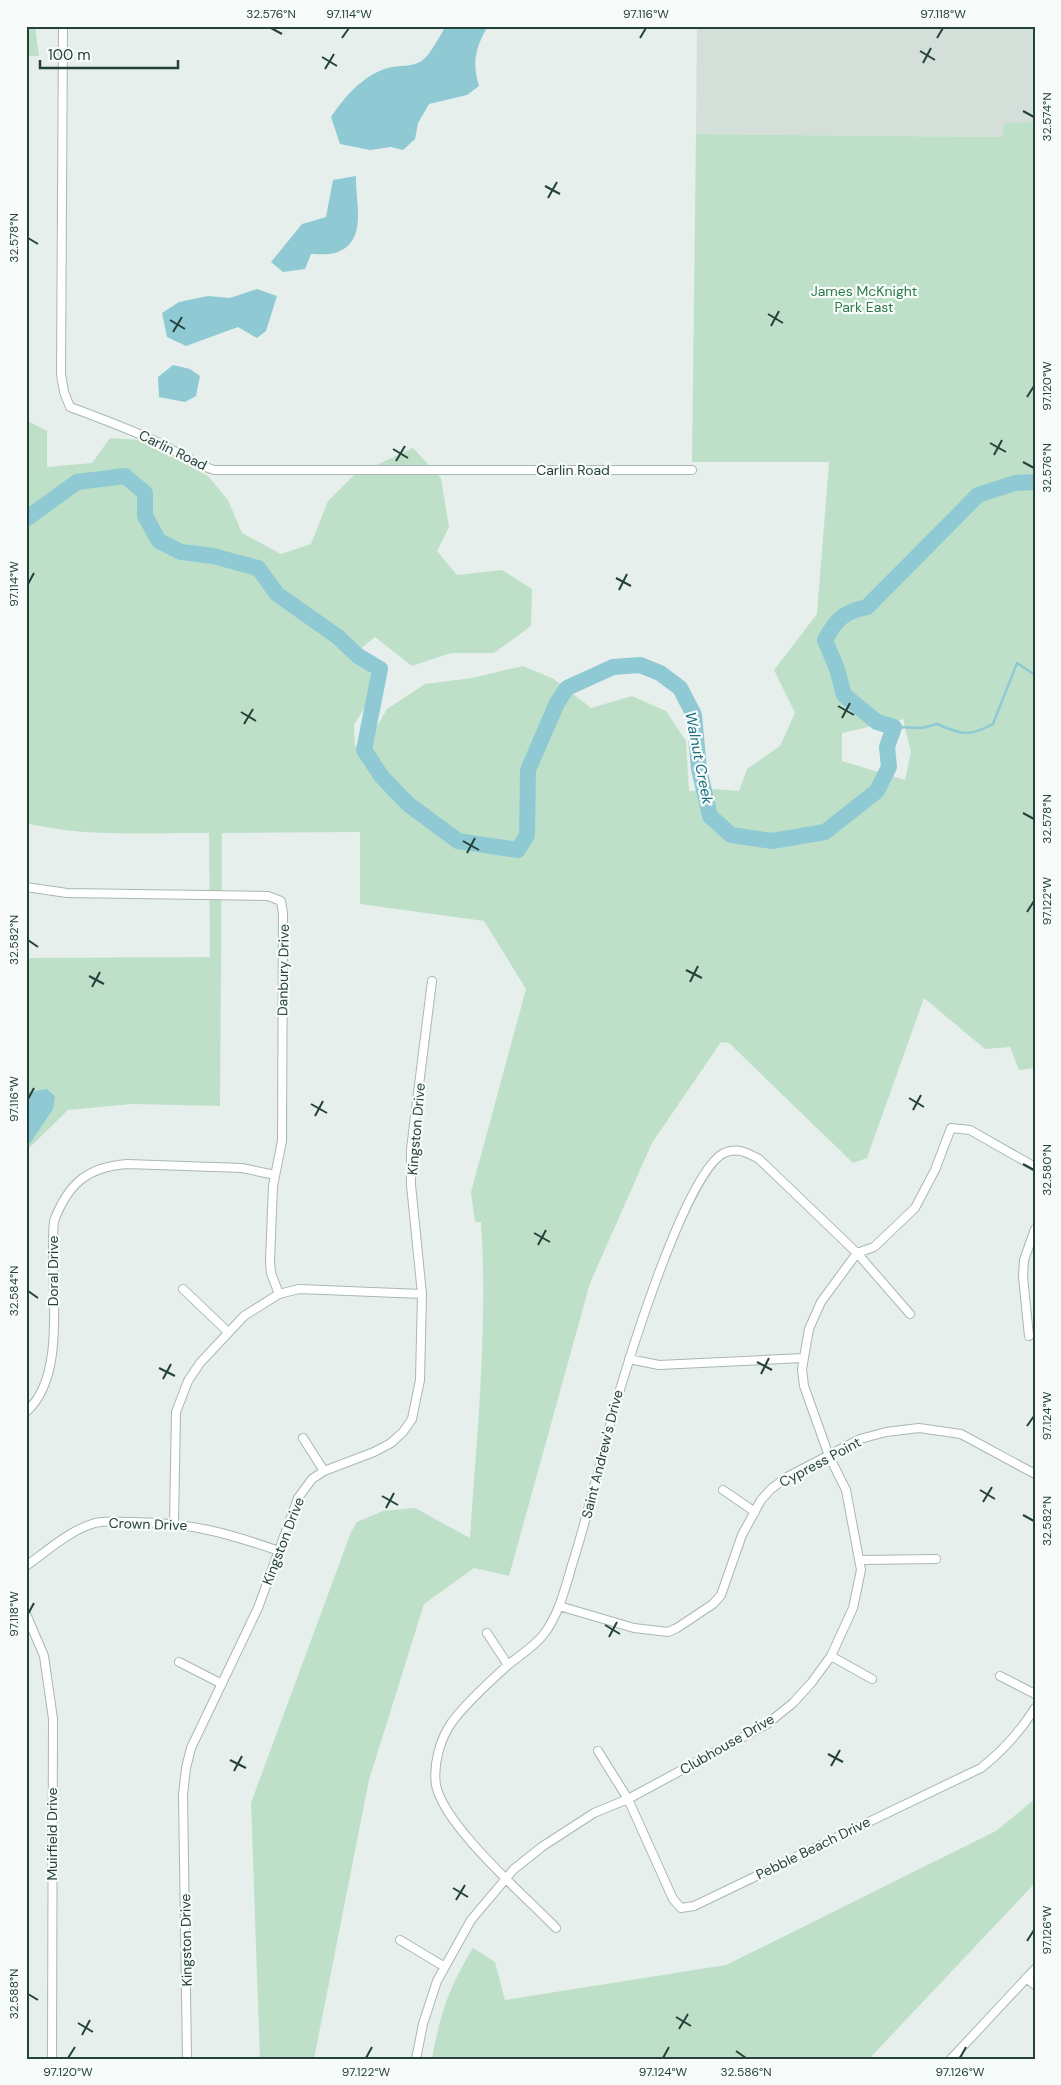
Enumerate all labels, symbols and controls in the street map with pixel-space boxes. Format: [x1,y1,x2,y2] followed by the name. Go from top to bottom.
[246,6,296,22] text: 32.576°N
[326,6,372,22] text: 97.114°W
[623,6,669,22] text: 97.116°W
[920,6,966,22] text: 97.118°W
[40,38,178,70] scale bar
[48,45,91,65] text: 100 m
[1039,93,1055,141] text: 32.574°N
[6,213,22,263] text: 32.578°N
[811,282,917,316] park label: James McKnight Park East
[1039,361,1055,411] text: 97.120°W
[136,426,210,474] street label: Carlin Road
[1039,443,1055,493] text: 32.576°N
[536,461,610,479] street label: Carlin Road
[6,561,22,607] text: 97.114°W
[680,710,718,806] water label: Walnut Creek
[1039,794,1055,844] text: 32.578°N
[1039,876,1055,925] text: 97.122°W
[6,915,22,965] text: 32.582°N
[273,924,293,1016] street label: Danbury Drive
[6,1076,22,1122] text: 97.116°W
[403,1082,429,1176] street label: Kingston Drive
[1039,1144,1055,1196] text: 32.580°N
[44,1236,62,1306] street label: Doral Drive
[6,1266,22,1316] text: 32.584°N
[577,1388,627,1520] street label: Saint Andrew's Drive
[1039,1391,1055,1440] text: 97.124°W
[776,1433,864,1491] street label: Cypress Point
[258,1495,308,1587] street label: Kingston Drive
[1039,1496,1055,1546] text: 32.582°N
[108,1514,188,1534] street label: Crown Drive
[6,1591,22,1637] text: 97.118°W
[677,1710,778,1778] street label: Clubhouse Drive
[43,1787,61,1880] street label: Muirfield Drive
[753,1813,873,1883] street label: Pebble Beach Drive
[176,1894,196,1986] street label: Kingston Drive
[1039,1905,1055,1954] text: 97.126°W
[6,1969,22,2019] text: 32.588°N
[43,2064,93,2080] text: 97.120°W
[342,2064,391,2080] text: 97.122°W
[639,2064,688,2080] text: 97.124°W
[721,2064,771,2080] text: 32.586°N
[936,2064,985,2080] text: 97.126°W

